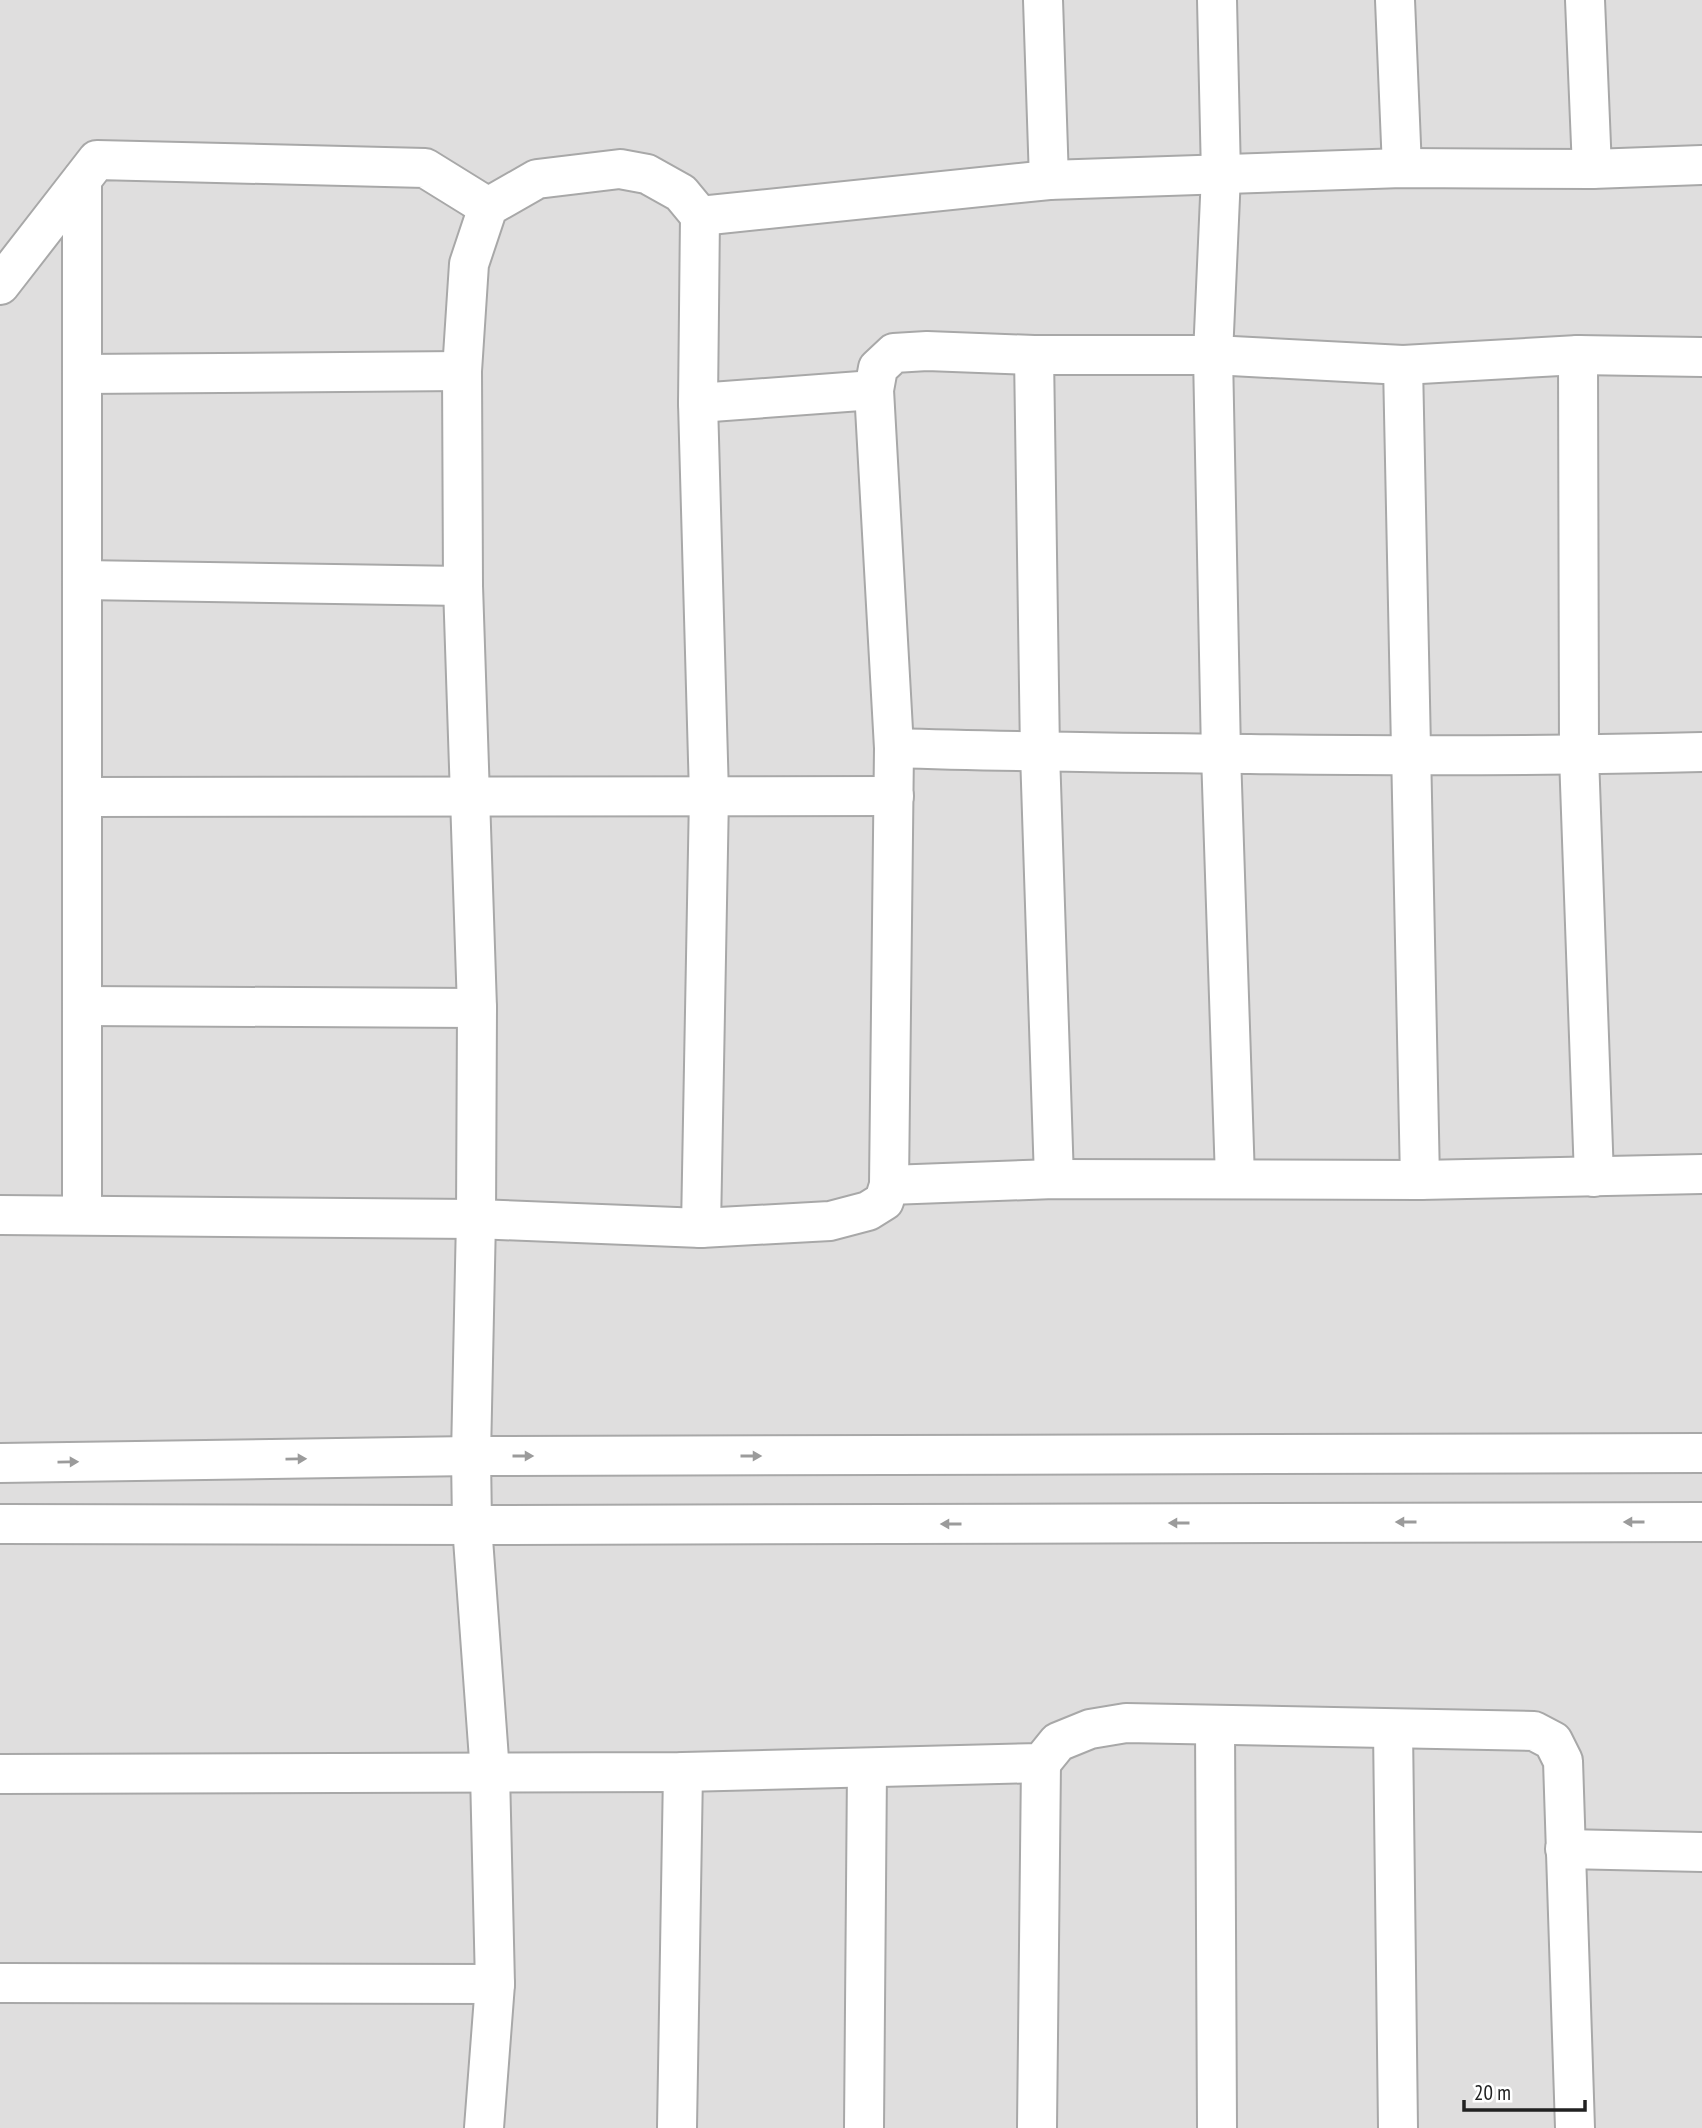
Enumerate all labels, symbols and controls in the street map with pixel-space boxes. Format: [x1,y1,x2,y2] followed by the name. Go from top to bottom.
[512,1450,534,1462] one-way arrow
[740,1450,762,1462] one-way arrow
[285,1453,307,1465] one-way arrow
[57,1456,79,1468] one-way arrow
[1395,1516,1417,1528] one-way arrow
[1623,1516,1645,1528] one-way arrow
[1168,1517,1190,1529] one-way arrow
[940,1518,962,1530] one-way arrow
[1464,2068,1585,2112] scale bar
[1474,2079,1511,2106] text: 20 m

